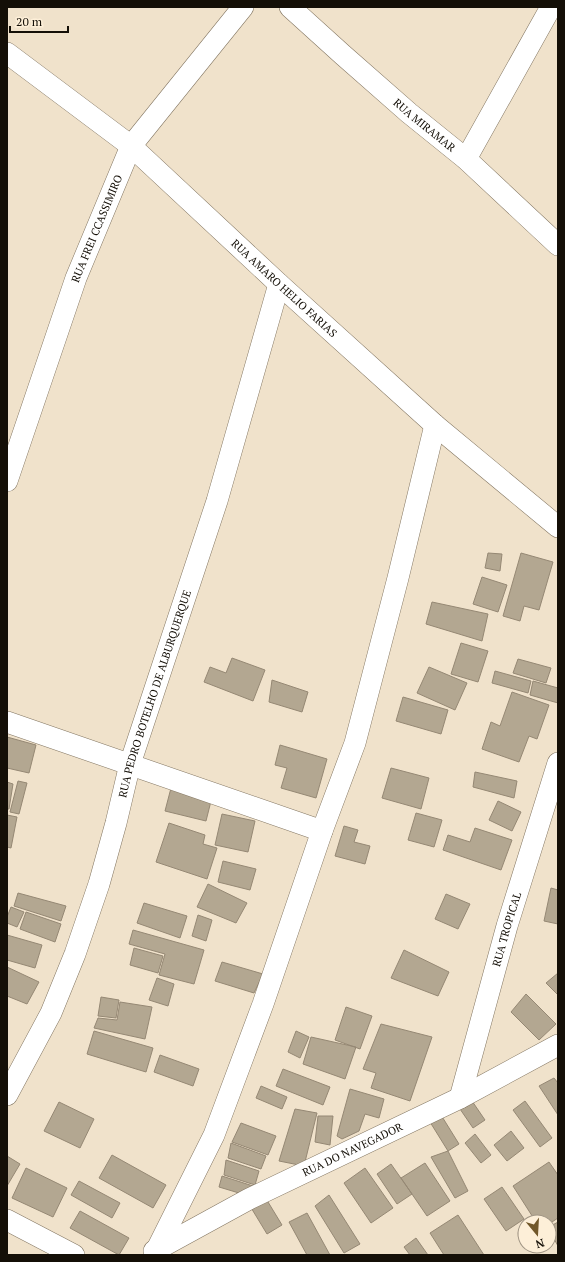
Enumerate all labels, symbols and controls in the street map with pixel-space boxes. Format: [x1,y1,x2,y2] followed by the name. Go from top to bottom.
[10,8,68,34] scale bar
[16,14,43,29] text: 20 m
[390,95,458,155] street label: RUA MIRAMAR
[68,173,125,284] street label: RUA FREI CCASSIMIRO
[228,236,340,340] street label: RUA AMARO HELIO FARIAS
[115,588,194,799] street label: RUA PEDRO BOTELHO DE ALBURQUERQUE
[489,890,524,968] street label: RUA TROPICAL
[300,1120,405,1179] street label: RUA DO NAVEGADOR
[517,1214,557,1254] north arrow
[533,1236,546,1252] text: N

